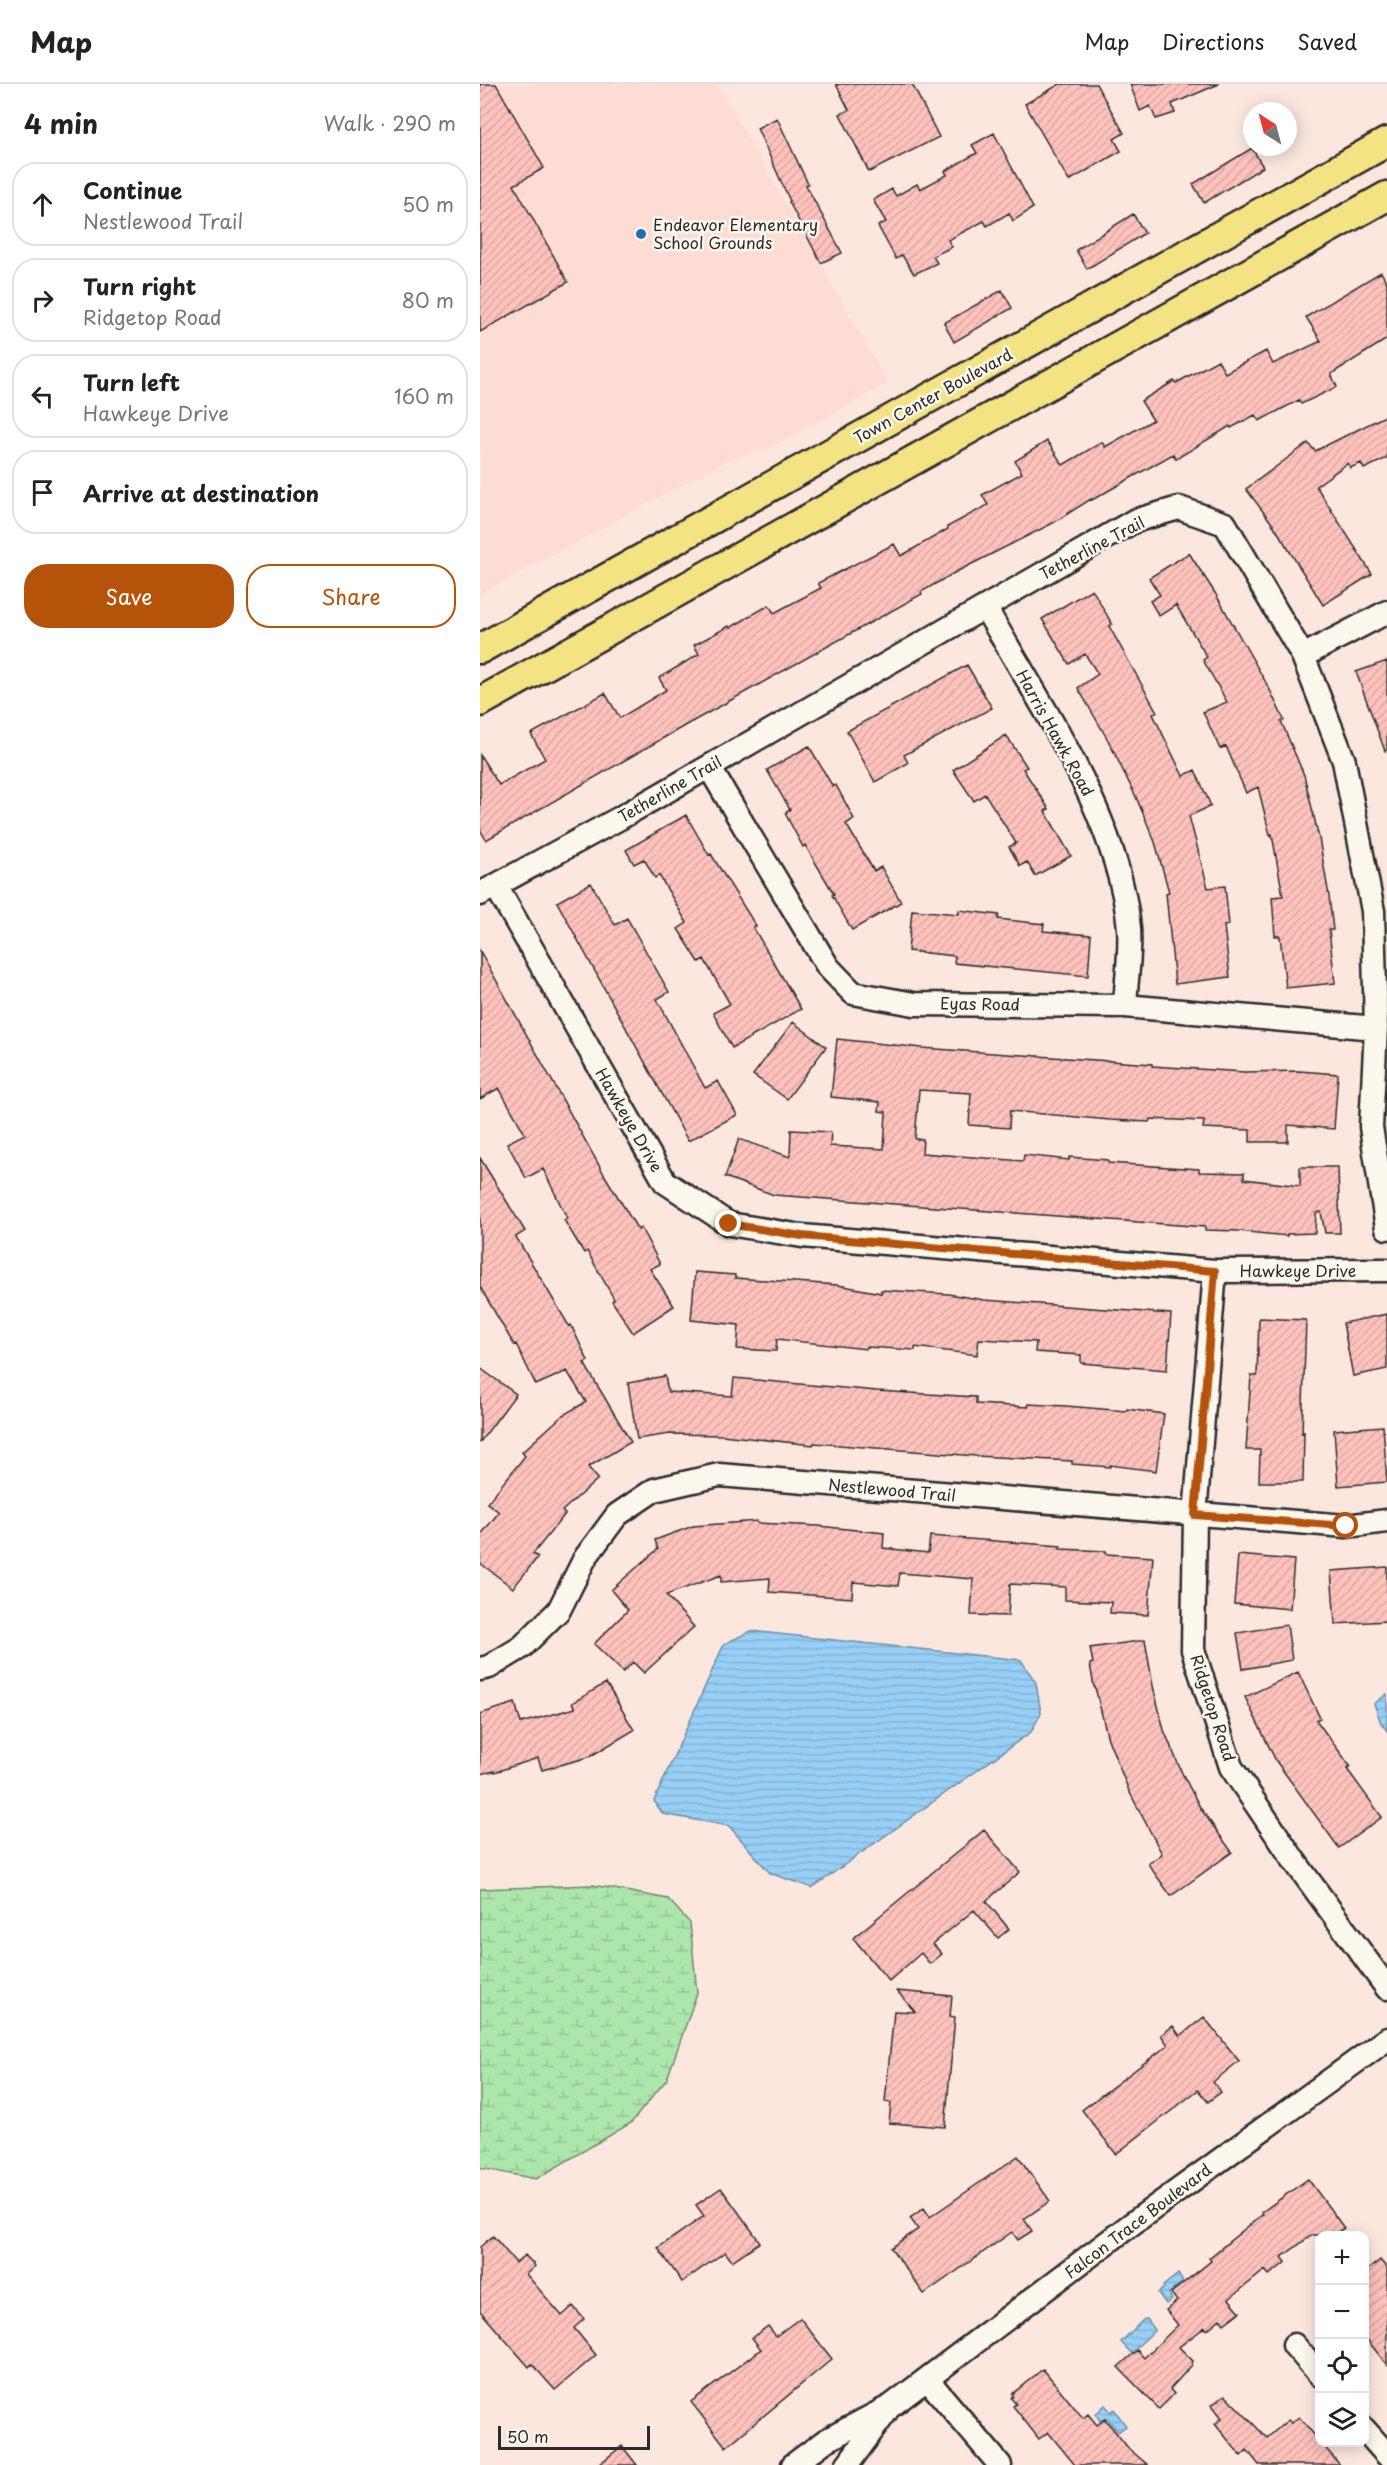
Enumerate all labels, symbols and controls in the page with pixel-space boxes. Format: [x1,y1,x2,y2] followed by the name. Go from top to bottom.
[30,20,92,63] text: Map
[1084,25,1129,57] text: Map
[1162,25,1264,57] text: Directions
[1297,25,1357,57] text: Saved
[1243,102,1297,156] north arrow
[24,104,98,143] text: 4 min
[324,108,456,138] text: Walk · 290 m
[83,173,182,206] text: Continue
[26,188,59,221] icon: ahead
[402,189,454,219] text: 50 m
[83,206,243,236] text: Nestlewood Trail
[653,212,818,254] place label: Endeavor Elementary School Grounds
[634,227,648,241] marker: Endeavor Elementary School Grounds
[83,269,196,302] text: Turn right
[26,284,59,317] icon: right
[402,285,454,315] text: 80 m
[83,302,222,332] text: Ridgetop Road
[849,341,1017,449] street label: Town Center Boulevard
[83,365,180,398] text: Turn left
[26,380,59,413] icon: left
[394,381,454,411] text: 160 m
[83,398,229,428] text: Hawkeye Drive
[26,476,59,509] icon: arrive
[83,476,319,509] text: Arrive at destination
[1035,509,1148,585] street label: Tetherline Trail
[24,564,234,628] button: Save
[246,564,456,628] button: Share
[1011,665,1101,800] street label: Harris Hawk Road
[613,749,726,828] street label: Tetherline Trail
[940,990,1020,1016] street label: Eyas Road
[590,1063,669,1176] street label: Hawkeye Drive
[715,1210,741,1236] route end
[1240,1258,1356,1282] street label: Hawkeye Drive
[827,1471,957,1507] street label: Nestlewood Trail
[1332,1512,1358,1538] route start
[1185,1651,1243,1764] street label: Ridgetop Road
[1059,2157,1216,2283] street label: Falcon Trace Boulevard
[1315,2231,1369,2447] map controls
[1315,2231,1369,2285] button: +
[1315,2285,1369,2339] button: −
[1315,2339,1369,2393] button: locate
[1315,2393,1369,2447] button: layers
[498,2423,650,2450] scale bar
[507,2424,548,2448] text: 50 m

